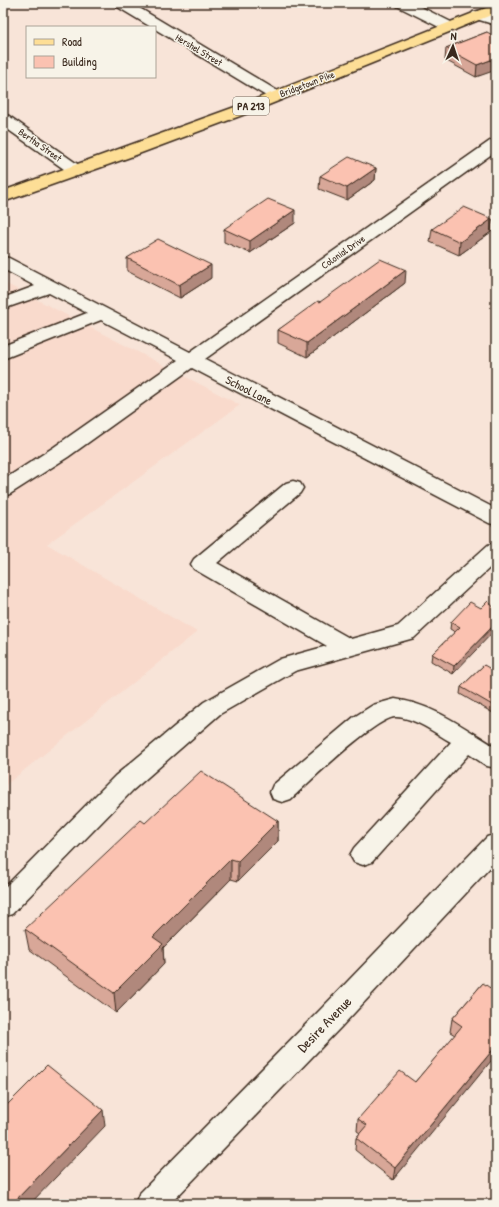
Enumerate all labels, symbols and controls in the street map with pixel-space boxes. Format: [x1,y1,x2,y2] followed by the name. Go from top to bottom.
[26,26,156,78] legend
[433,26,473,66] north arrow
[450,29,457,43] text: N
[173,31,225,69] street label: Hershel Street
[62,33,82,50] text: Road
[62,53,97,70] text: Building
[278,68,336,100] street label: Bridgetown Pike
[233,97,269,115] road number: PA 213
[16,125,65,165] street label: Bertha Street
[319,232,367,272] street label: Colonial Drive
[223,371,275,409] street label: School Lane
[293,992,356,1056] street label: Desire Avenue

